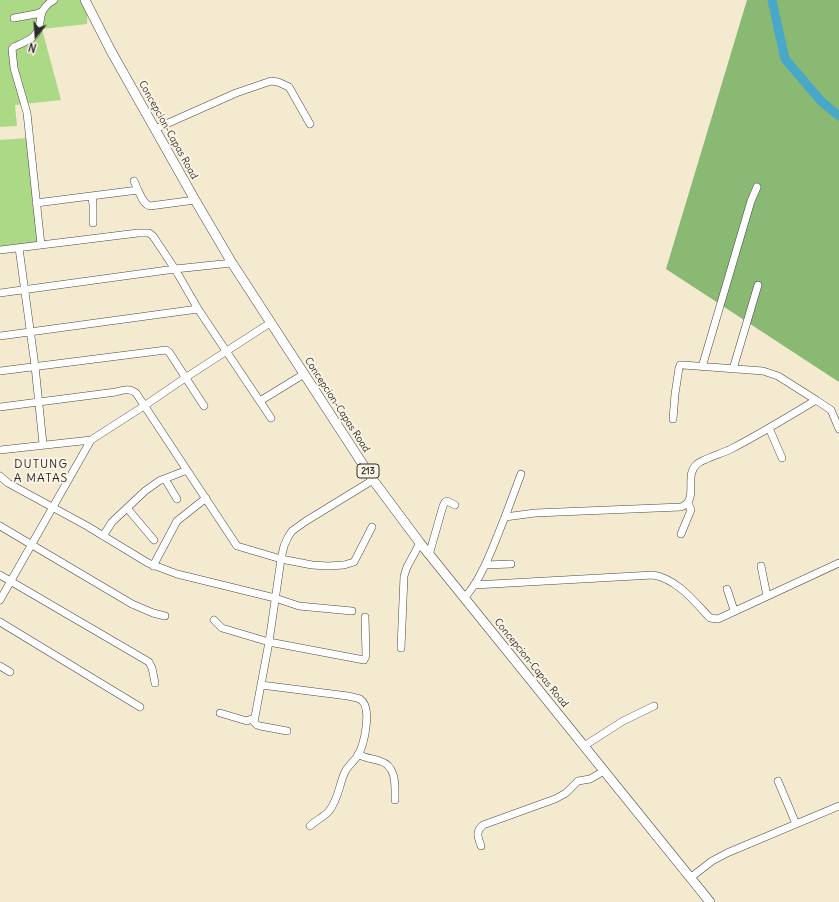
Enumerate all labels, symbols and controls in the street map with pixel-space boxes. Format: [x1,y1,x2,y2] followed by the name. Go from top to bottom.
[16,16,56,56] north arrow
[27,40,38,55] text: N
[136,79,200,181] street label: Concepcion-Capas Road
[302,355,372,455] street label: Concepcion-Capas Road
[14,458,68,486] district label: DUTUNG A MATAS
[357,464,379,478] road number: 213
[491,616,571,710] street label: Concepcion-Capas Road

